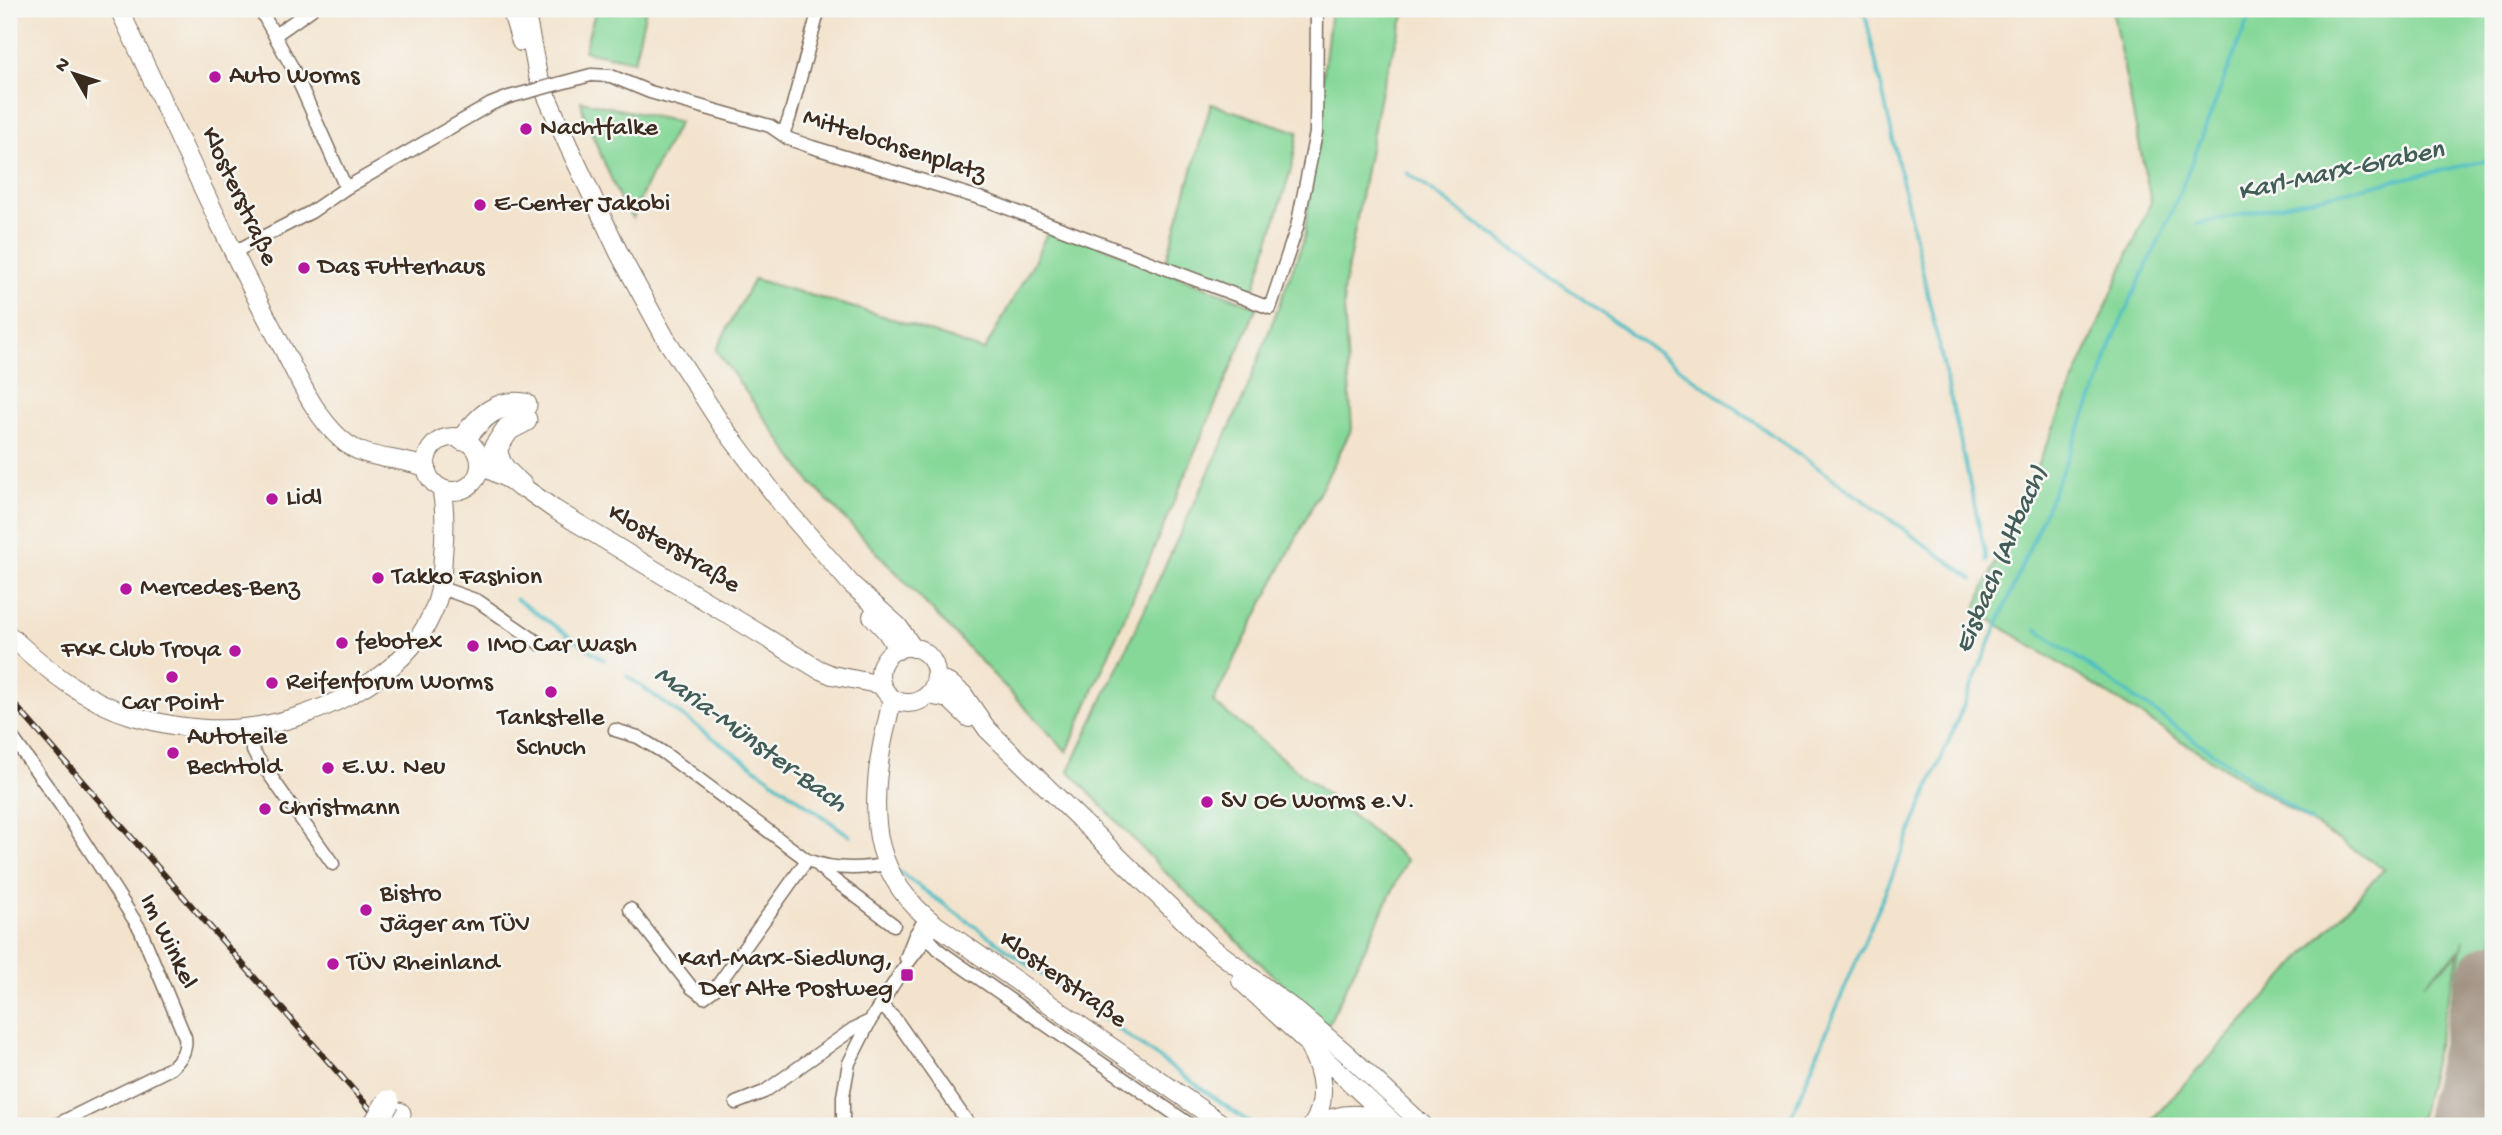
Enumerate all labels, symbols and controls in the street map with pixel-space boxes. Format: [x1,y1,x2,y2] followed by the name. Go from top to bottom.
[38,38,108,108] north arrow
[51,53,76,78] text: N
[229,62,361,93] place label: Auto Worms
[207,69,223,85] marker: Auto Worms
[799,103,991,192] street label: Mittelochsenplatz
[540,114,659,145] place label: Nachtfalke
[518,121,534,137] marker: Nachtfalke
[192,123,284,272] street label: Klosterstraße
[2235,134,2448,210] water label: Karl-Marx-Graben
[494,190,670,221] place label: E-Center Jakobi
[472,197,488,213] marker: E-Center Jakobi
[316,253,486,284] place label: Das Futterhaus
[296,260,312,276] marker: Das Futterhaus
[1948,461,2056,659] water label: Eisbach (Altbach)
[286,484,322,515] place label: Lidl
[264,491,280,507] marker: Lidl
[601,498,746,602] street label: Klosterstraße
[390,563,543,594] place label: Takko Fashion
[370,570,386,586] marker: Takko Fashion
[140,574,301,605] place label: Mercedes-Benz
[118,581,134,597] marker: Mercedes-Benz
[355,628,443,659] place label: febotex
[487,631,637,662] place label: IMO Car Wash
[334,635,350,651] marker: febotex
[60,636,223,667] place label: FKK Club Troya
[465,638,481,654] marker: IMO Car Wash
[227,643,243,659] marker: FKK Club Troya
[647,659,854,822] water label: Maria-Münster-Bach
[286,668,494,699] place label: Reifenforum Worms
[164,669,180,685] marker: Car Point
[264,675,280,691] marker: Reifenforum Worms
[543,684,559,700] marker: Tankstelle Schuch
[122,689,225,720] place label: Car Point
[496,704,605,765] place label: Tankstelle Schuch
[186,723,288,784] place label: Autoteile Bechtold
[165,745,181,761] marker: Autoteile Bechtold
[342,753,445,784] place label: E.W. Neu
[320,760,336,776] marker: E.W. Neu
[1221,787,1415,818] place label: SV OG Worms e.V.
[279,794,400,825] place label: Christmann
[1199,794,1215,810] marker: SV OG Worms e.V.
[257,801,273,817] marker: Christmann
[379,880,530,941] place label: Bistro Jäger am TÜV
[131,890,203,994] street label: Im Winkel
[358,902,374,918] marker: Bistro Jäger am TÜV
[992,925,1133,1037] street label: Klosterstraße
[678,945,893,1006] place label: Karl-Marx-Siedlung, Der Alte Postweg
[345,949,501,980] place label: TÜV Rheinland
[325,956,341,972] marker: TÜV Rheinland
[899,967,915,983] marker: Karl-Marx-Siedlung, Der Alte Postweg

